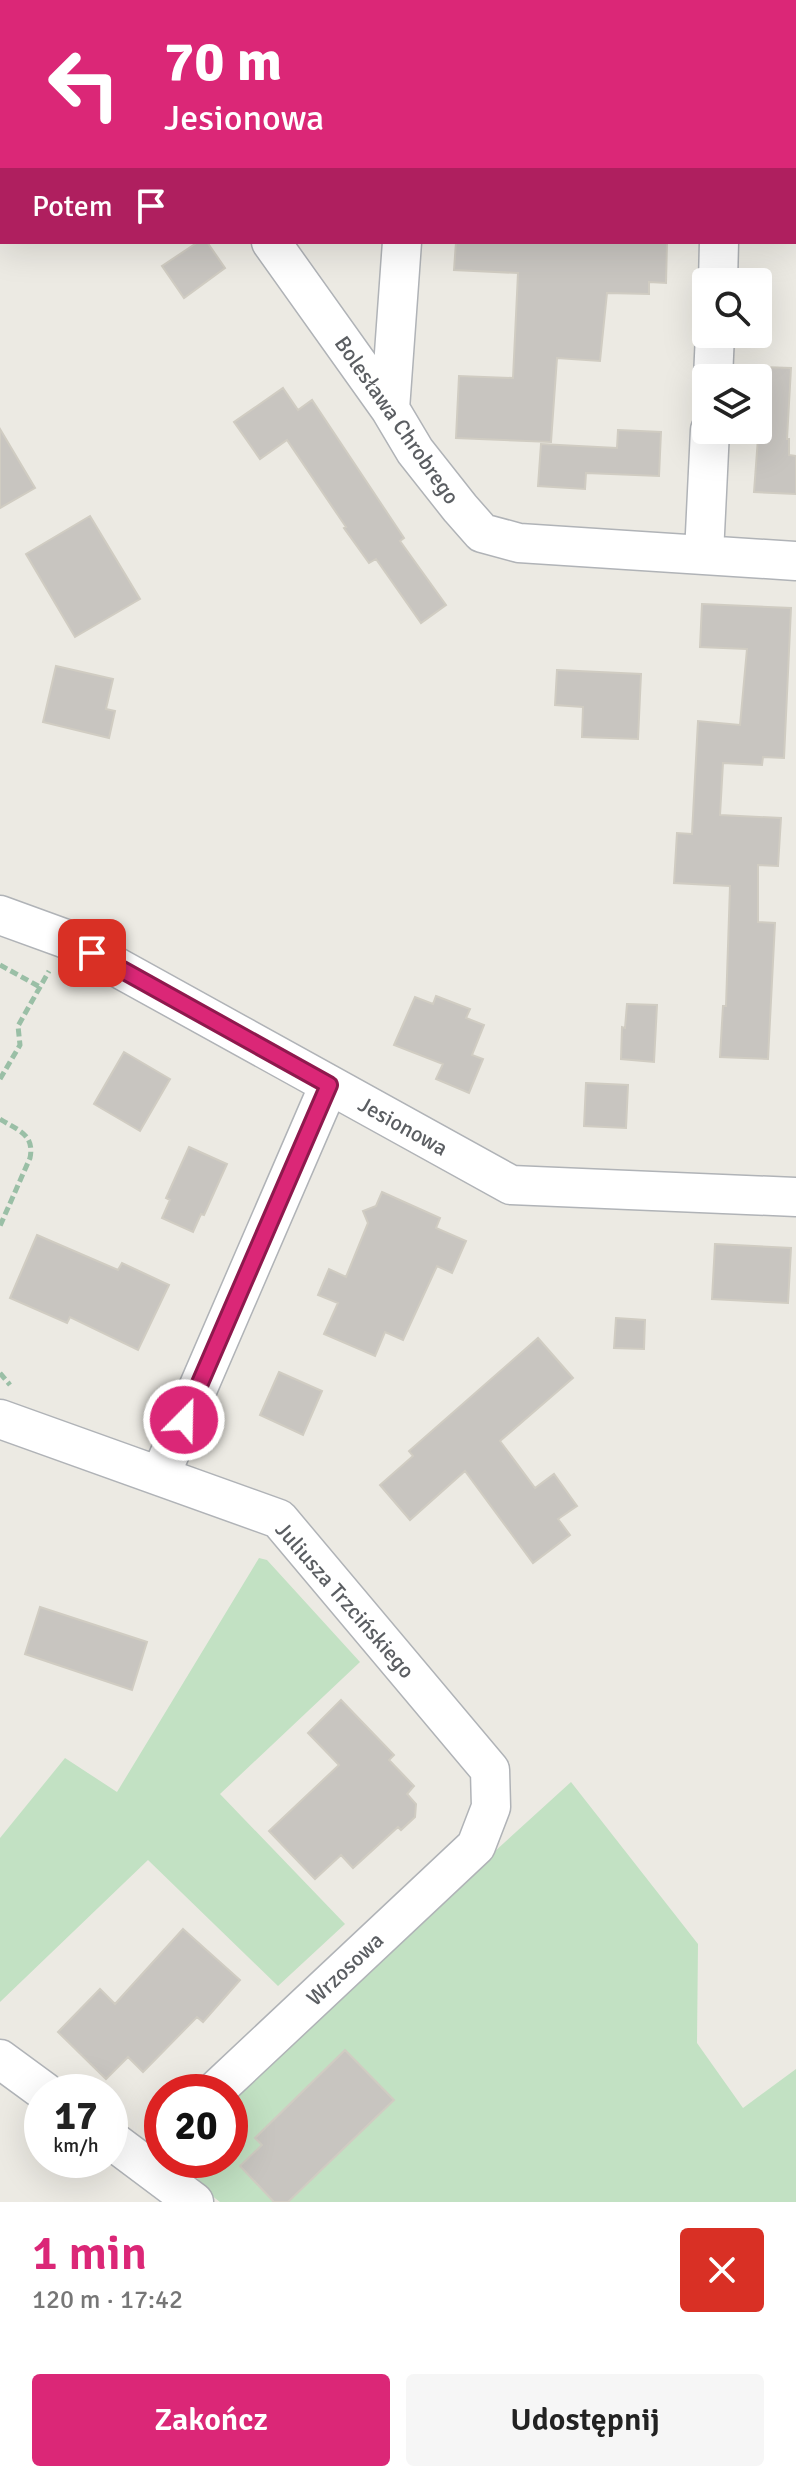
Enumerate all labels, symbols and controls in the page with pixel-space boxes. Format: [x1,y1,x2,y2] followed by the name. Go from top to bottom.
[164,27,282,96] text: 70 m
[32,32,136,136] icon: left
[164,96,324,141] text: Jesionowa
[129,184,173,228] icon: arrive
[32,188,113,225] text: Potem
[692,268,772,444] map controls
[692,268,772,348] button: search
[329,331,465,509] street label: Bolesława Chrobrego
[692,364,772,444] button: layers
[58,919,126,987] pin
[70,931,114,975] icon: arrive
[354,1090,452,1162] street label: Jesionowa
[142,1378,226,1462] position arrow
[270,1516,420,1684] street label: Juliusza Trzcińskiego
[301,1927,389,2011] street label: Wrzosowa
[144,2074,248,2178] speed limit sign: 20
[54,2091,98,2141] text: 17
[53,2133,99,2158] text: km/h
[32,2224,147,2283] text: 1 min
[680,2228,764,2312] button: close
[32,2284,183,2316] text: 120 m · 17:42
[32,2374,390,2466] button: Zakończ
[406,2374,764,2466] button: Udostępnij

